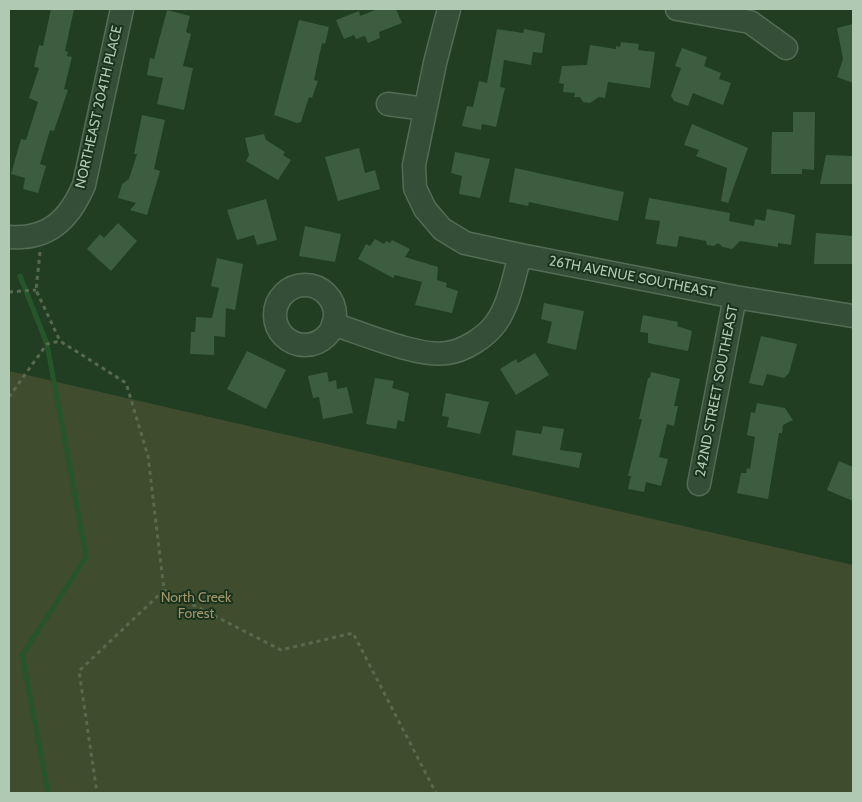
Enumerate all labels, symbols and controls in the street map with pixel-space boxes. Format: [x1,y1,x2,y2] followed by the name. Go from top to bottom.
[72,24,126,190] street label: NORTHEAST 204TH PLACE
[547,253,717,301] street label: 26TH AVENUE SOUTHEAST
[692,304,742,478] street label: 242ND STREET SOUTHEAST
[161,590,231,622] park label: North Creek Forest

